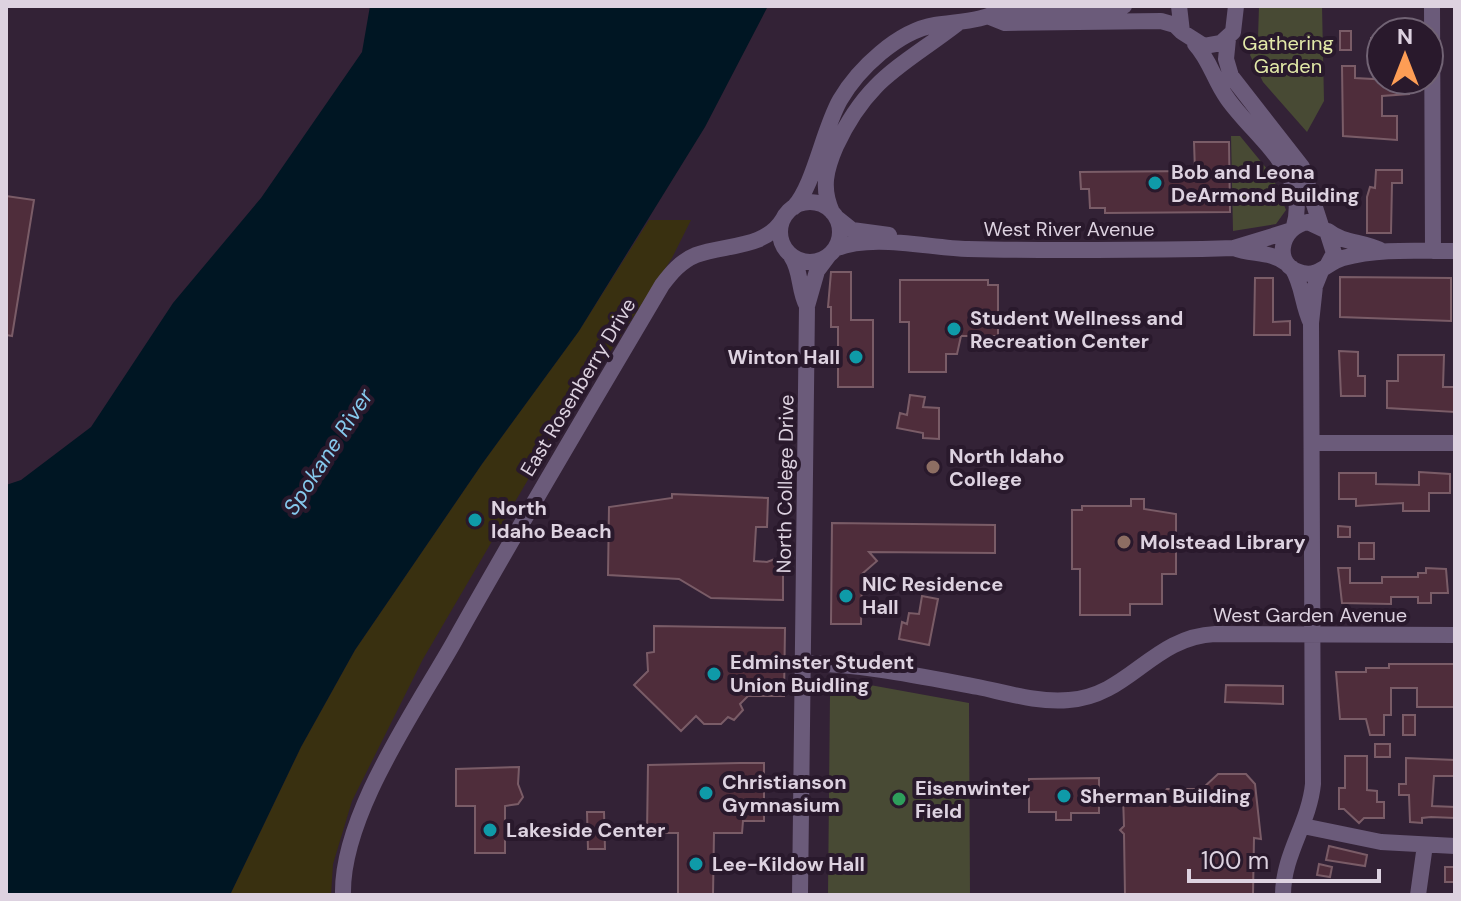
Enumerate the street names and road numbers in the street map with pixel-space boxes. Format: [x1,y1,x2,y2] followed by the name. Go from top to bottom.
[983,216,1155,242] street label: West River Avenue
[514,293,642,481] street label: East Rosenberry Drive
[770,394,800,574] street label: North College Drive
[1213,602,1407,628] street label: West Garden Avenue

